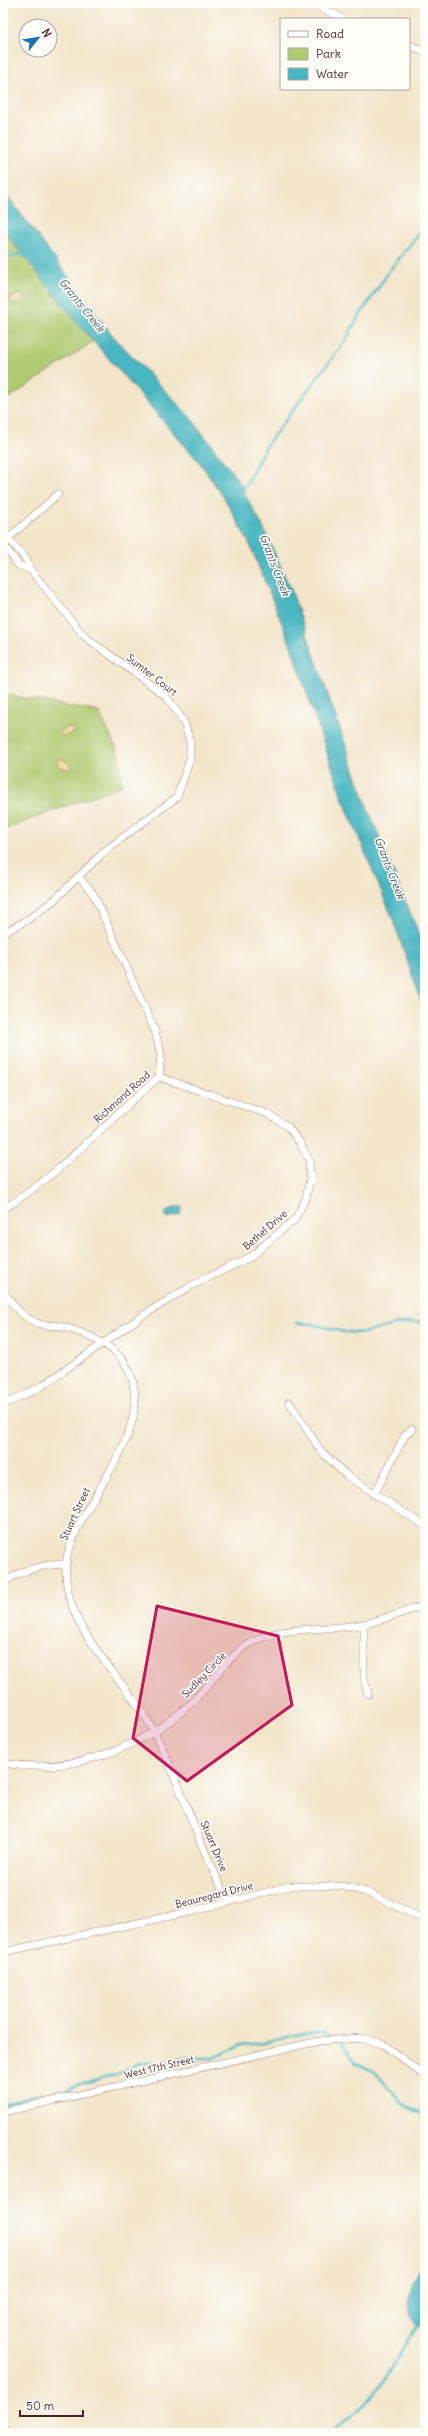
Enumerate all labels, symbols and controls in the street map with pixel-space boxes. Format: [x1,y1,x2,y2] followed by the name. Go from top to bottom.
[18,18,58,58] north arrow
[280,18,410,90] legend
[39,26,55,40] text: N
[316,26,344,41] text: Road
[316,46,341,61] text: Park
[316,66,349,81] text: Water
[56,275,109,336] water label: Grants Creek
[257,532,294,599] water label: Grants Creek
[124,651,180,699] street label: Sumter Court
[372,835,409,902] water label: Grants Creek
[91,1068,153,1126] street label: Richmond Road
[240,1207,290,1253] street label: Bethel Drive
[57,1485,93,1542] street label: Stuart Street
[179,1649,229,1701] street label: Sudley Circle
[198,1819,230,1873] street label: Stuart Drive
[174,1879,254,1911] street label: Beauregard Drive
[123,2052,196,2081] street label: West 17th Street
[20,2392,83,2418] scale bar
[26,2398,55,2413] text: 50 m

